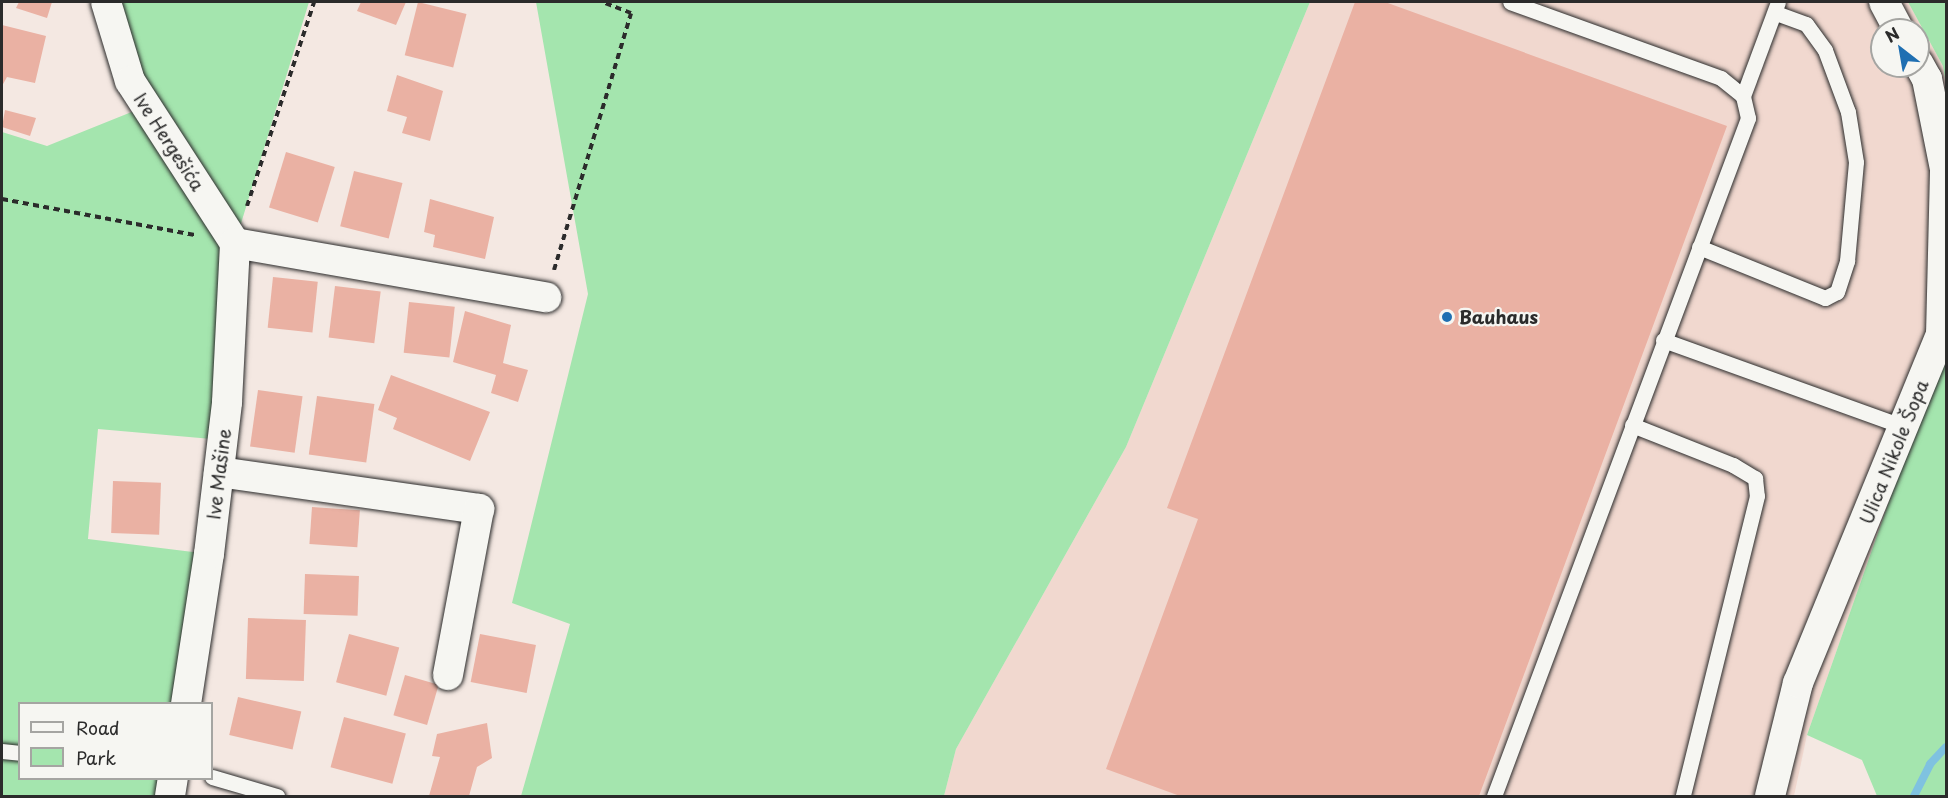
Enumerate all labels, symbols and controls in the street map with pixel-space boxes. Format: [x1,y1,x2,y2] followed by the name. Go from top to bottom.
[1870,18,1930,78] north arrow
[1880,21,1903,48] text: N
[129,88,209,196] street label: Ive Hergešića
[1459,306,1538,328] place label: Bauhaus
[1440,310,1454,324] marker: Bauhaus
[1855,376,1933,528] street label: Ulica Nikole Šopa
[203,427,235,521] street label: Ive Mašine
[18,702,213,780] legend
[76,714,120,741] text: Road
[76,744,116,771] text: Park

